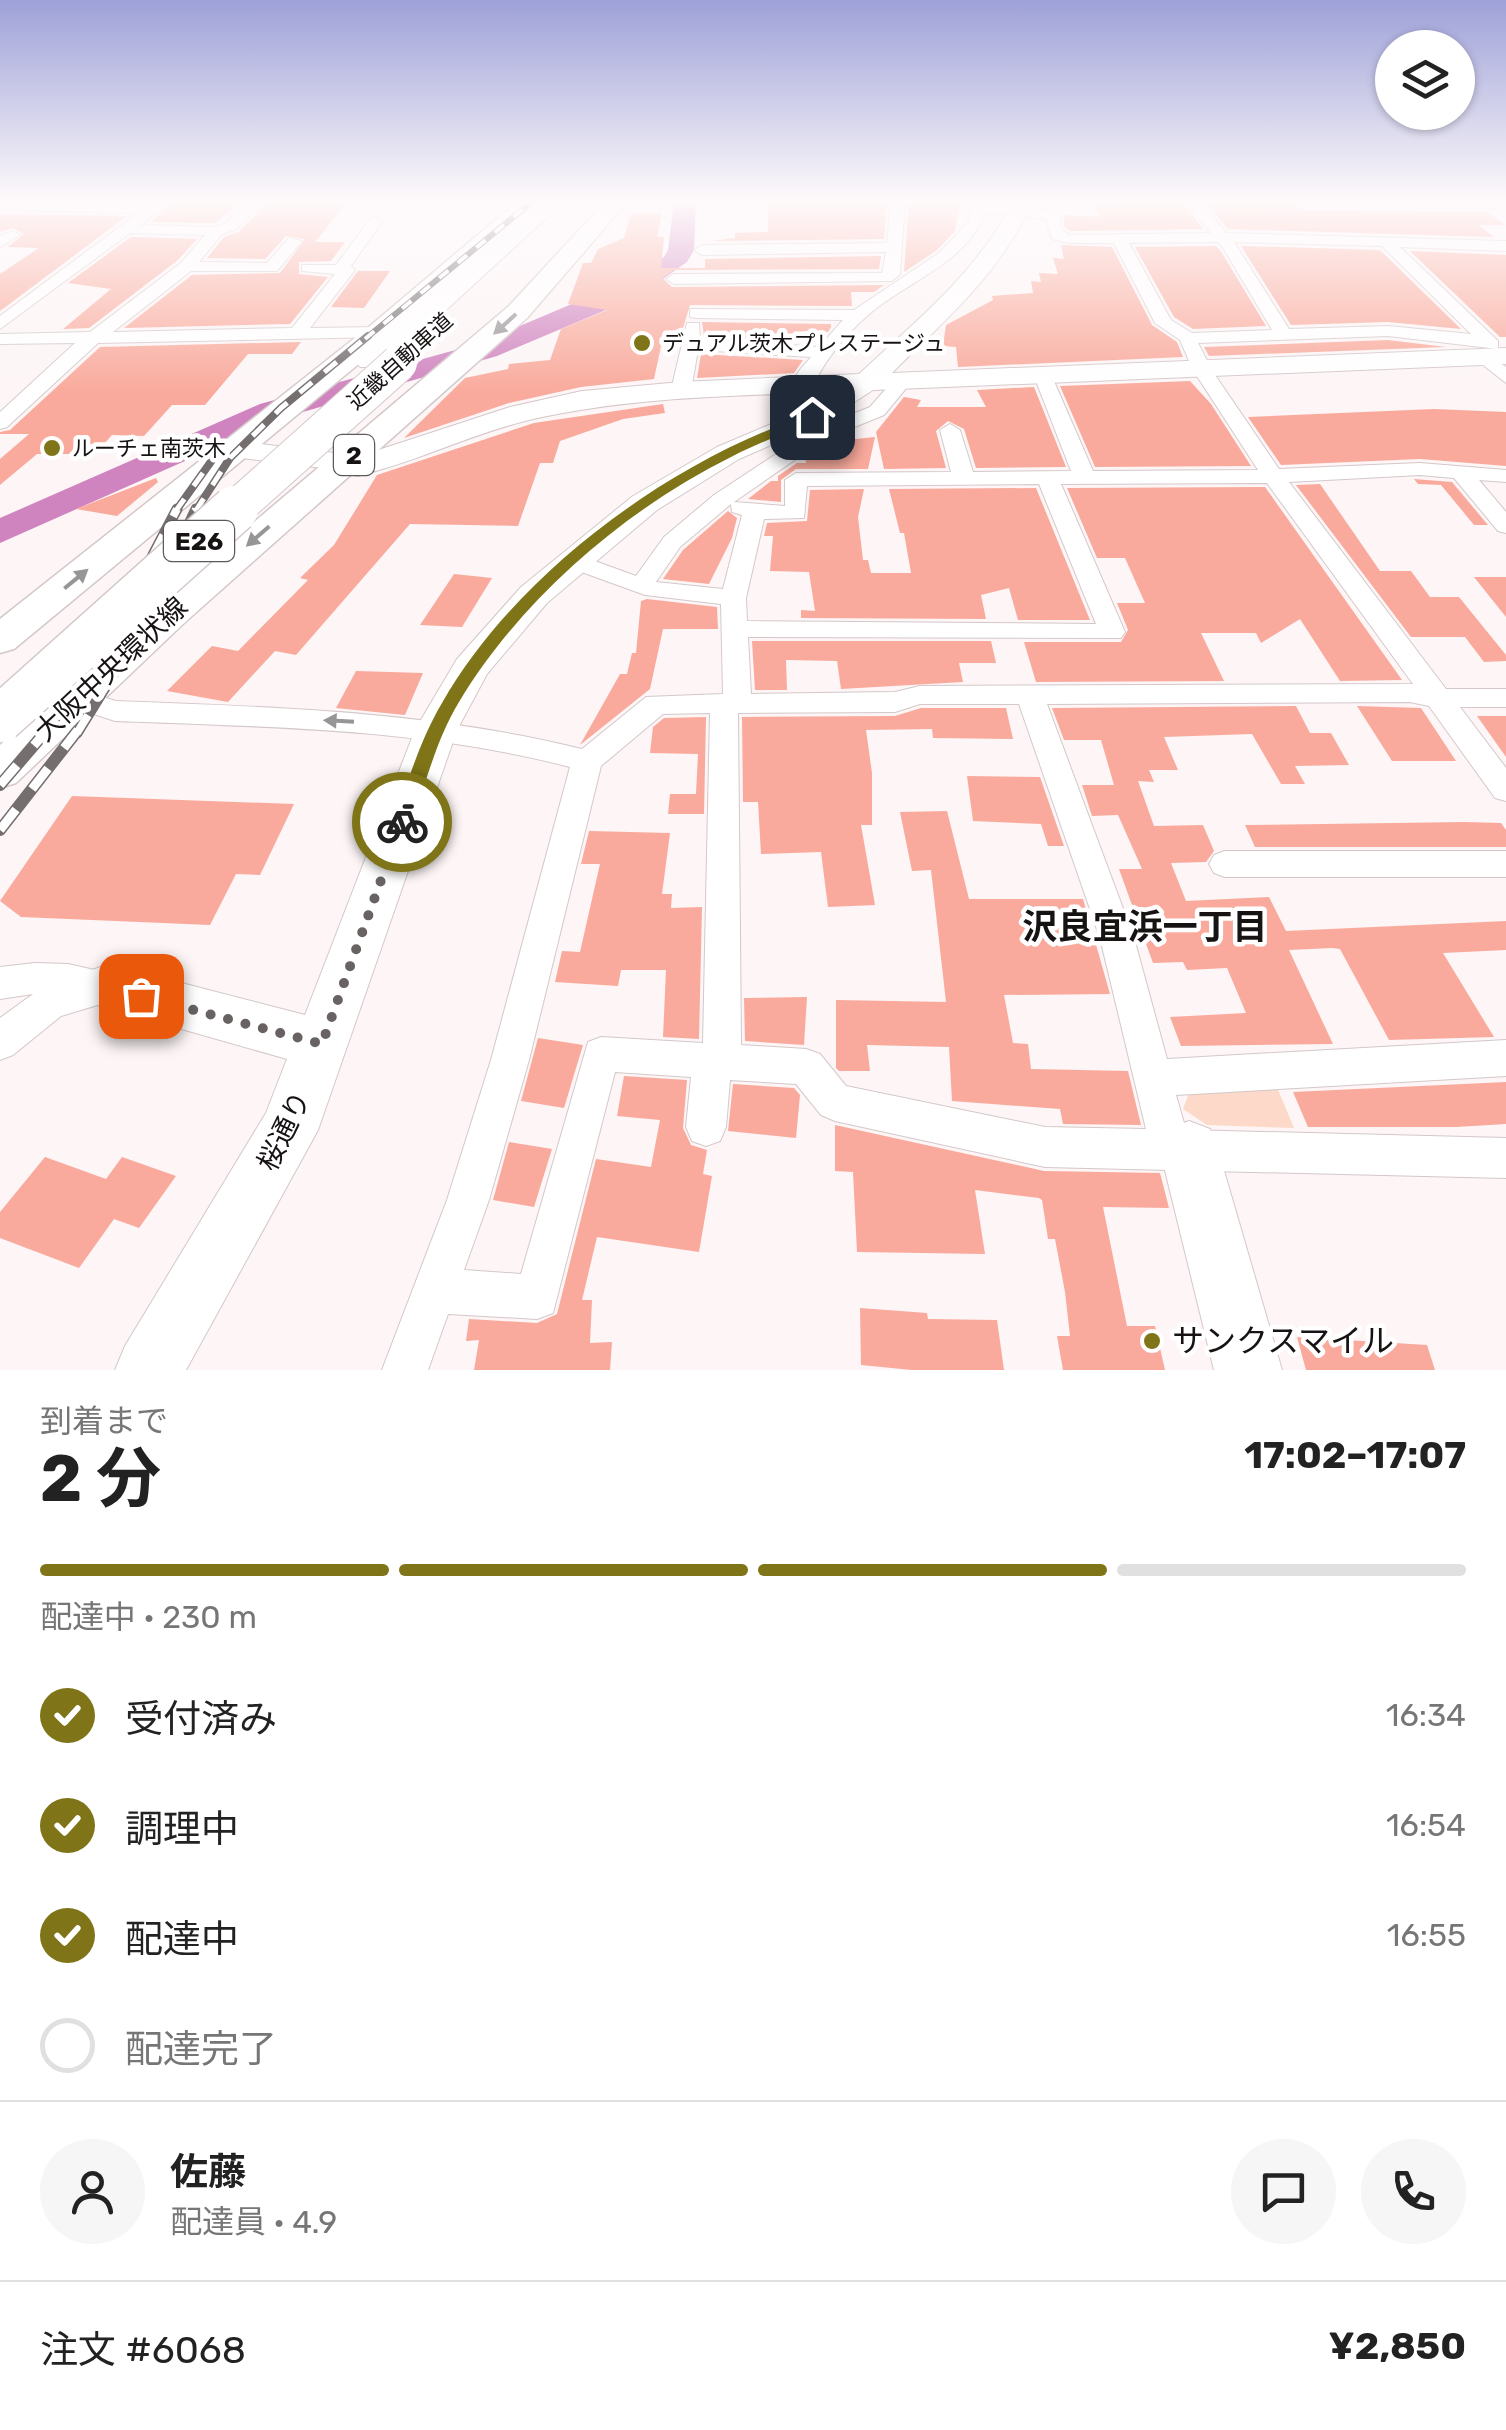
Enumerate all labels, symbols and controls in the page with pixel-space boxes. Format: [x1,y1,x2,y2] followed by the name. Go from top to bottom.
[1375,30,1475,130] map controls
[1375,30,1475,130] button: layers
[342,307,458,415] street label: 近畿自動車道
[493,312,517,335] one-way arrow
[662,330,945,357] place label: デュアル茨木プレステージュ
[631,332,653,354] marker: デュアル茨木プレステージュ
[770,375,855,460] pin
[785,390,840,445] icon: home
[72,435,226,462] place label: ルーチェ南茨木
[334,435,374,475] road number: 2
[41,437,63,459] marker: ルーチェ南茨木
[164,521,234,561] road number: E26
[246,524,271,546] one-way arrow
[63,569,89,590] one-way arrow
[28,590,194,748] street label: 大阪中央環状線
[322,713,354,729] one-way arrow
[352,772,452,872] courier
[375,795,430,850] icon: bike
[1022,906,1268,948] district label: 沢良宜浜一丁目
[99,954,184,1039] pin
[114,969,169,1024] icon: bag
[251,1086,317,1176] street label: 桜通り
[1172,1322,1394,1360] place label: サンクスマイル
[1141,1330,1163,1352] marker: サンクスマイル
[40,1402,168,1440] text: 到着まで
[1244,1432,1466,1478] text: 17:02–17:07
[40,1440,161,1517] text: 2 分
[40,1598,257,1636] text: 配達中 · 230 m
[40,1688,95,1743] icon: check
[125,1696,277,1742] text: 受付済み
[1386,1696,1466,1734] text: 16:34
[40,1798,95,1853] icon: check
[125,1806,239,1852] text: 調理中
[1386,1806,1466,1844] text: 16:54
[40,1908,95,1963] icon: check
[125,1916,239,1962] text: 配達中
[1387,1916,1466,1954] text: 16:55
[125,2026,277,2072] text: 配達完了
[40,2139,145,2244] button: person
[1231,2139,1336,2244] button: chat
[1361,2139,1466,2244] button: phone
[170,2149,246,2195] text: 佐藤
[170,2203,337,2241] text: 配達員 · 4.9
[1329,2323,1466,2369] text: ¥2,850
[40,2327,246,2373] text: 注文 #6068

